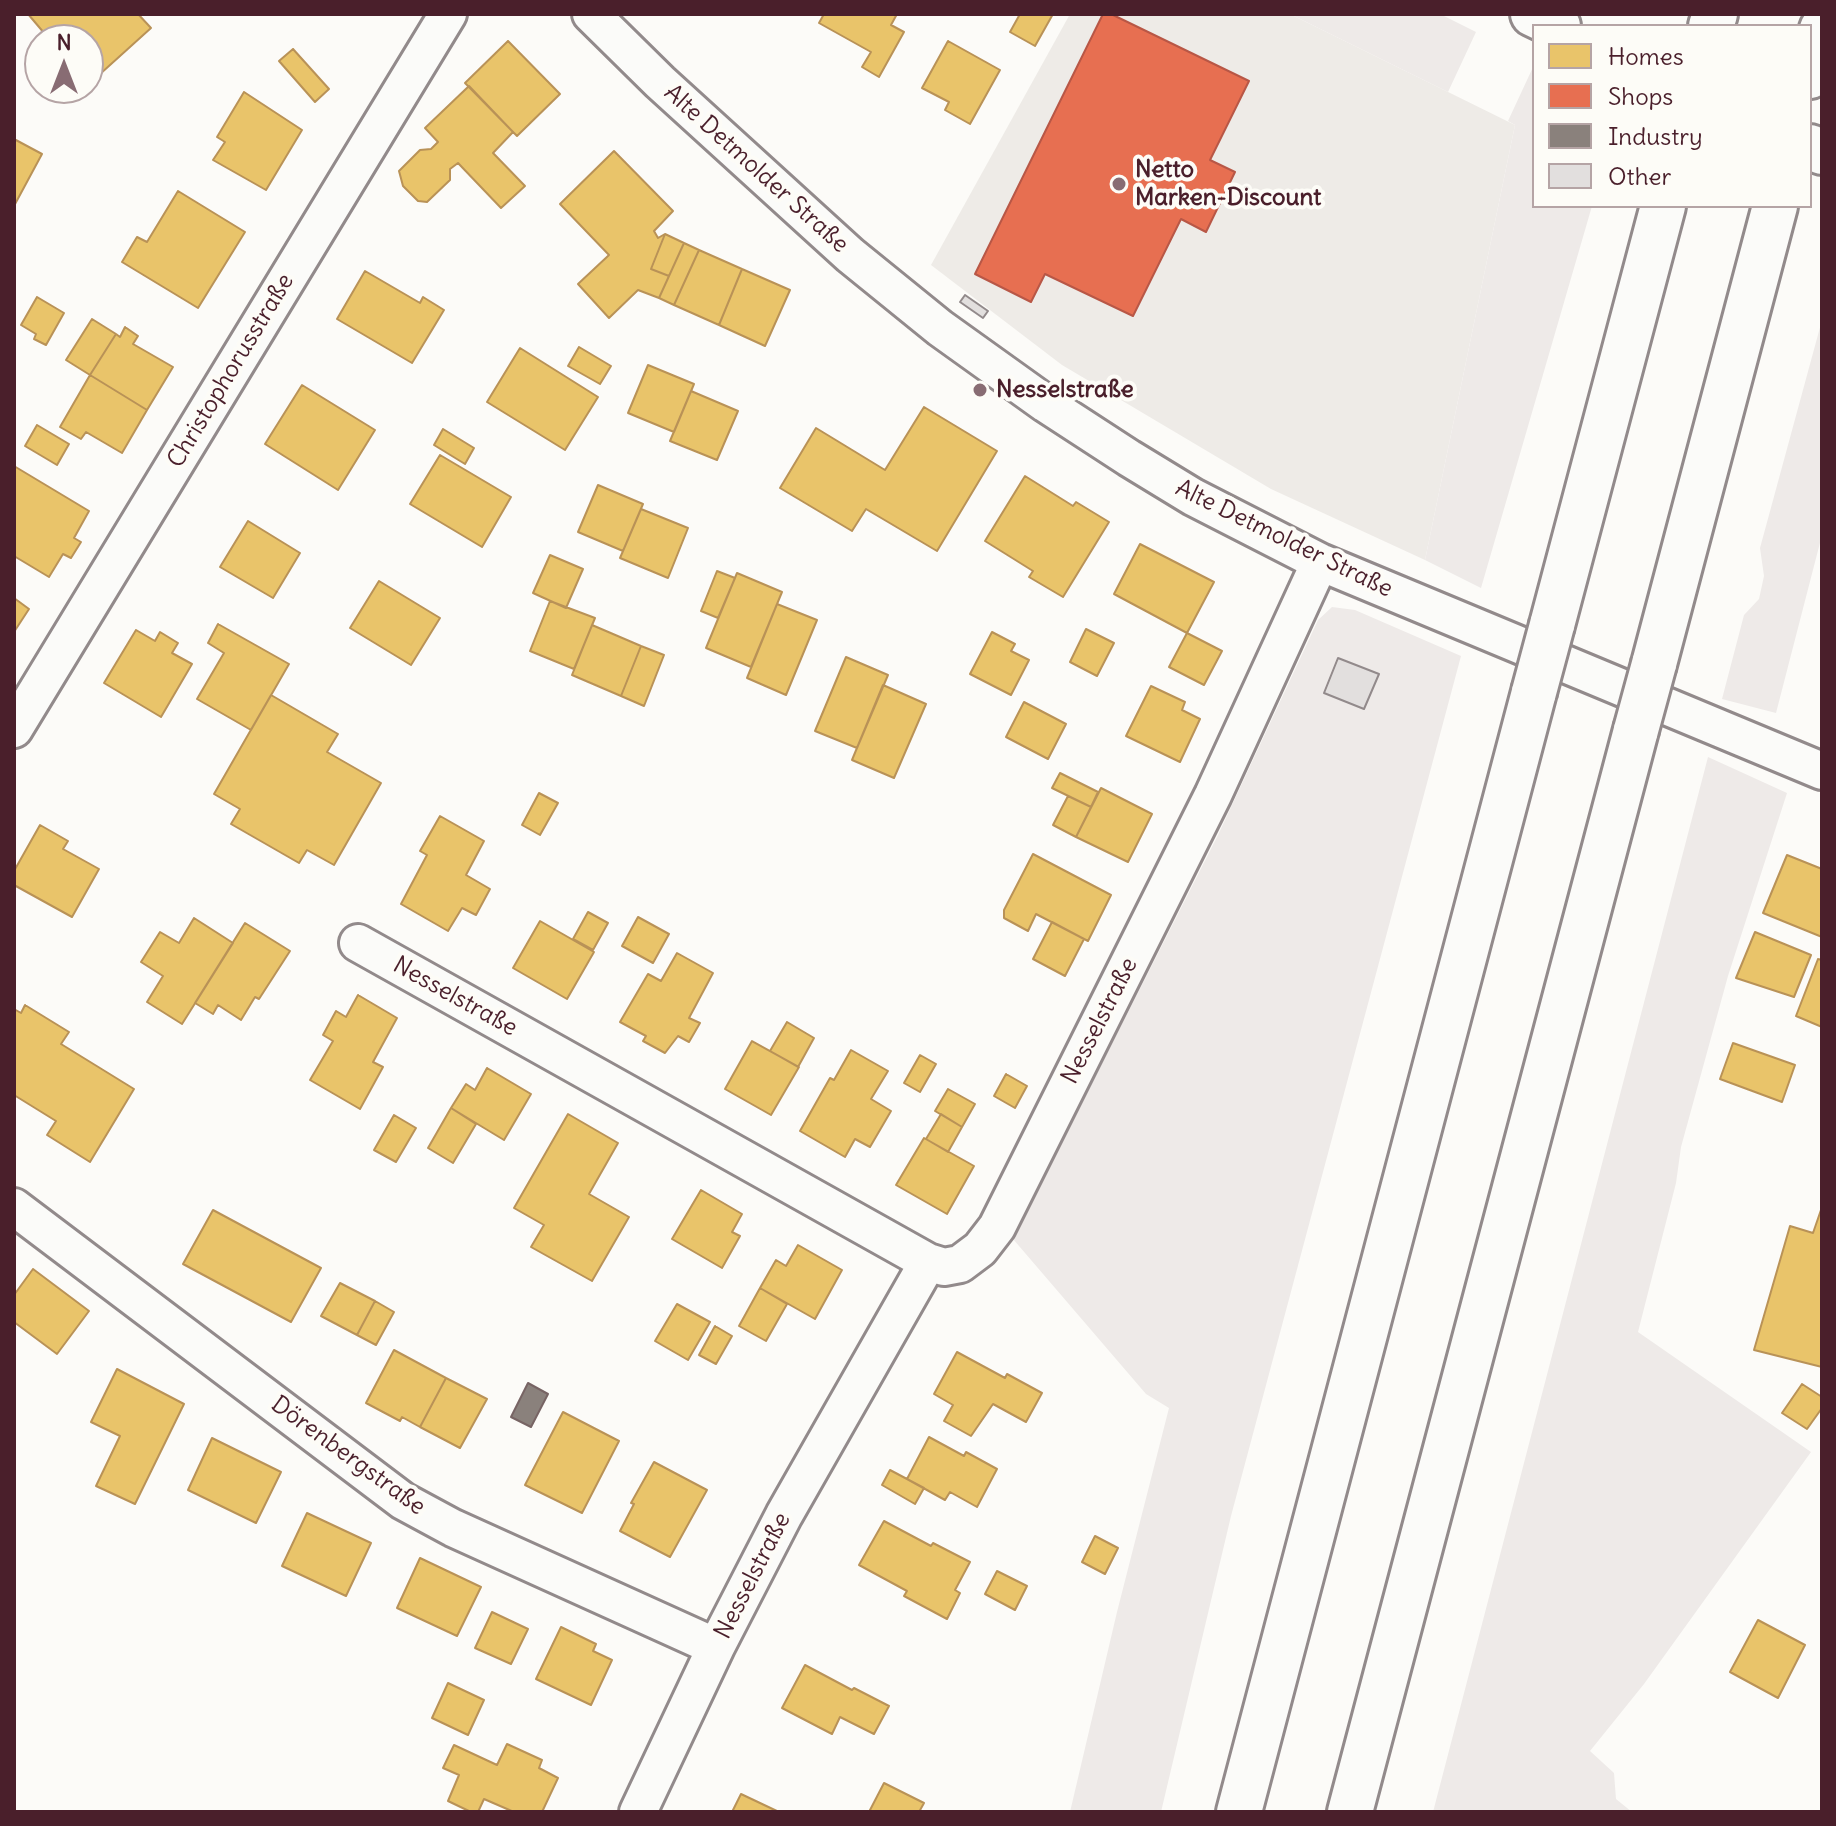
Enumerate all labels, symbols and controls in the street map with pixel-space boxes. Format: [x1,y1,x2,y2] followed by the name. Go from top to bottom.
[24,24,104,104] north arrow
[1532,24,1812,208] legend
[56,28,72,56] text: N
[1608,41,1684,71] text: Homes
[658,79,854,259] street label: Alte Detmolder Straße
[1608,81,1673,111] text: Shops
[1608,121,1703,151] text: Industry
[1135,156,1321,212] place label: Netto Marken-Discount
[1608,161,1671,191] text: Other
[1110,175,1128,193] marker: Netto Marken-Discount
[162,269,300,473] street label: Christophorusstraße
[996,376,1134,404] place label: Nesselstraße
[971,381,989,399] marker: Nesselstraße
[1171,474,1397,604] street label: Alte Detmolder Straße
[388,951,522,1043] street label: Nesselstraße
[1056,953,1144,1089] street label: Nesselstraße
[265,1390,431,1522] street label: Dörenbergstraße
[709,1508,797,1644] street label: Nesselstraße

